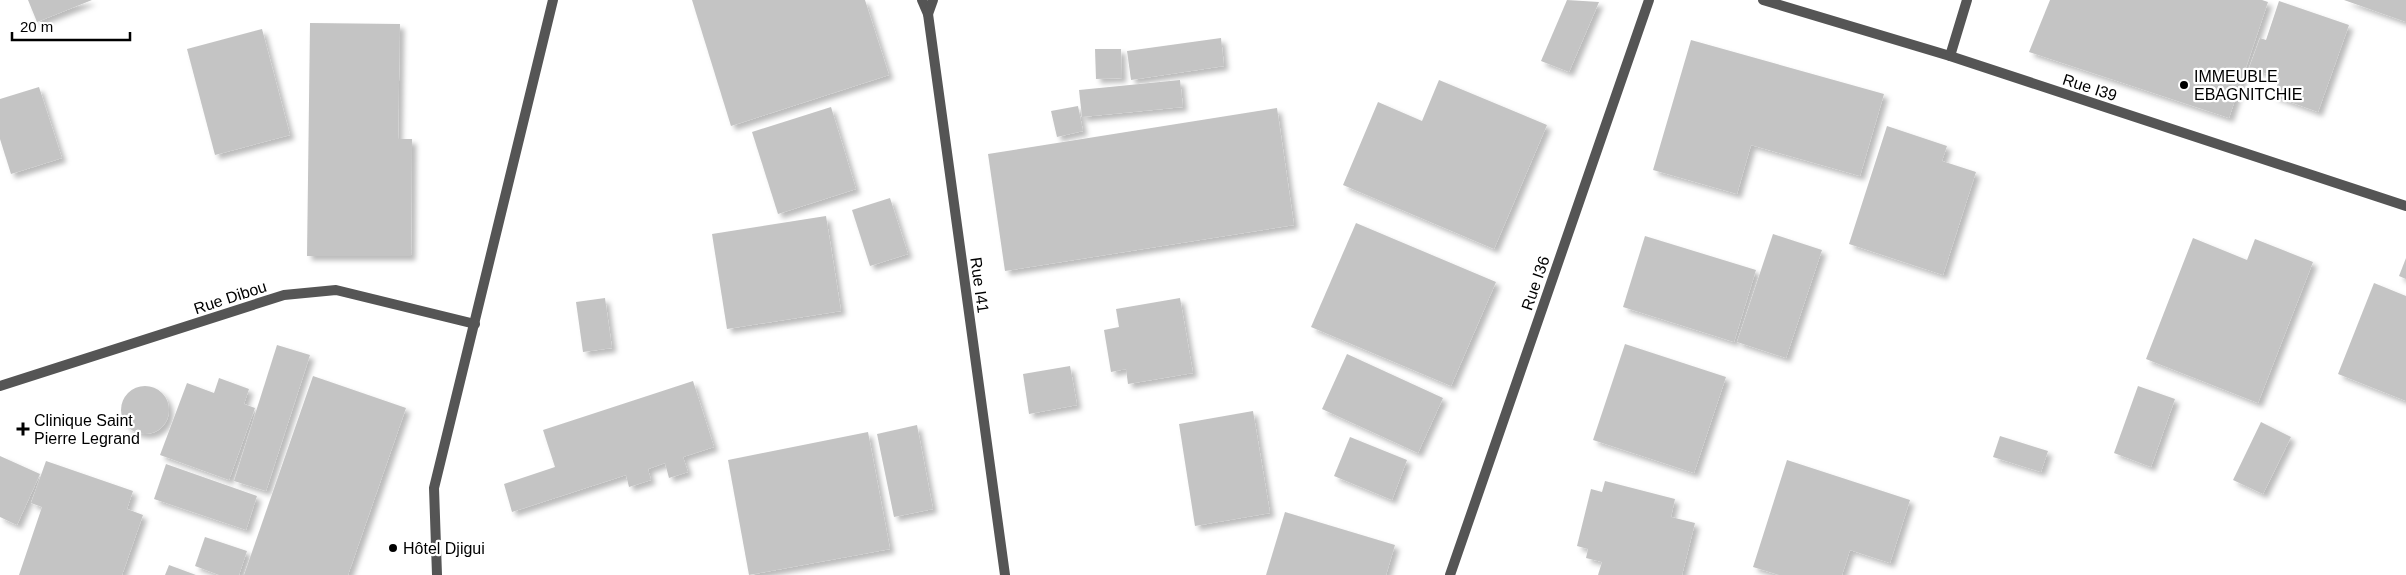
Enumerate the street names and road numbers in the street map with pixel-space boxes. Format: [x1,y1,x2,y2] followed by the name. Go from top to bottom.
[2061,71,2119,104] street label: Rue I39
[1518,254,1553,312] street label: Rue I36
[967,256,992,314] street label: Rue I41
[192,278,269,317] street label: Rue Dibou

